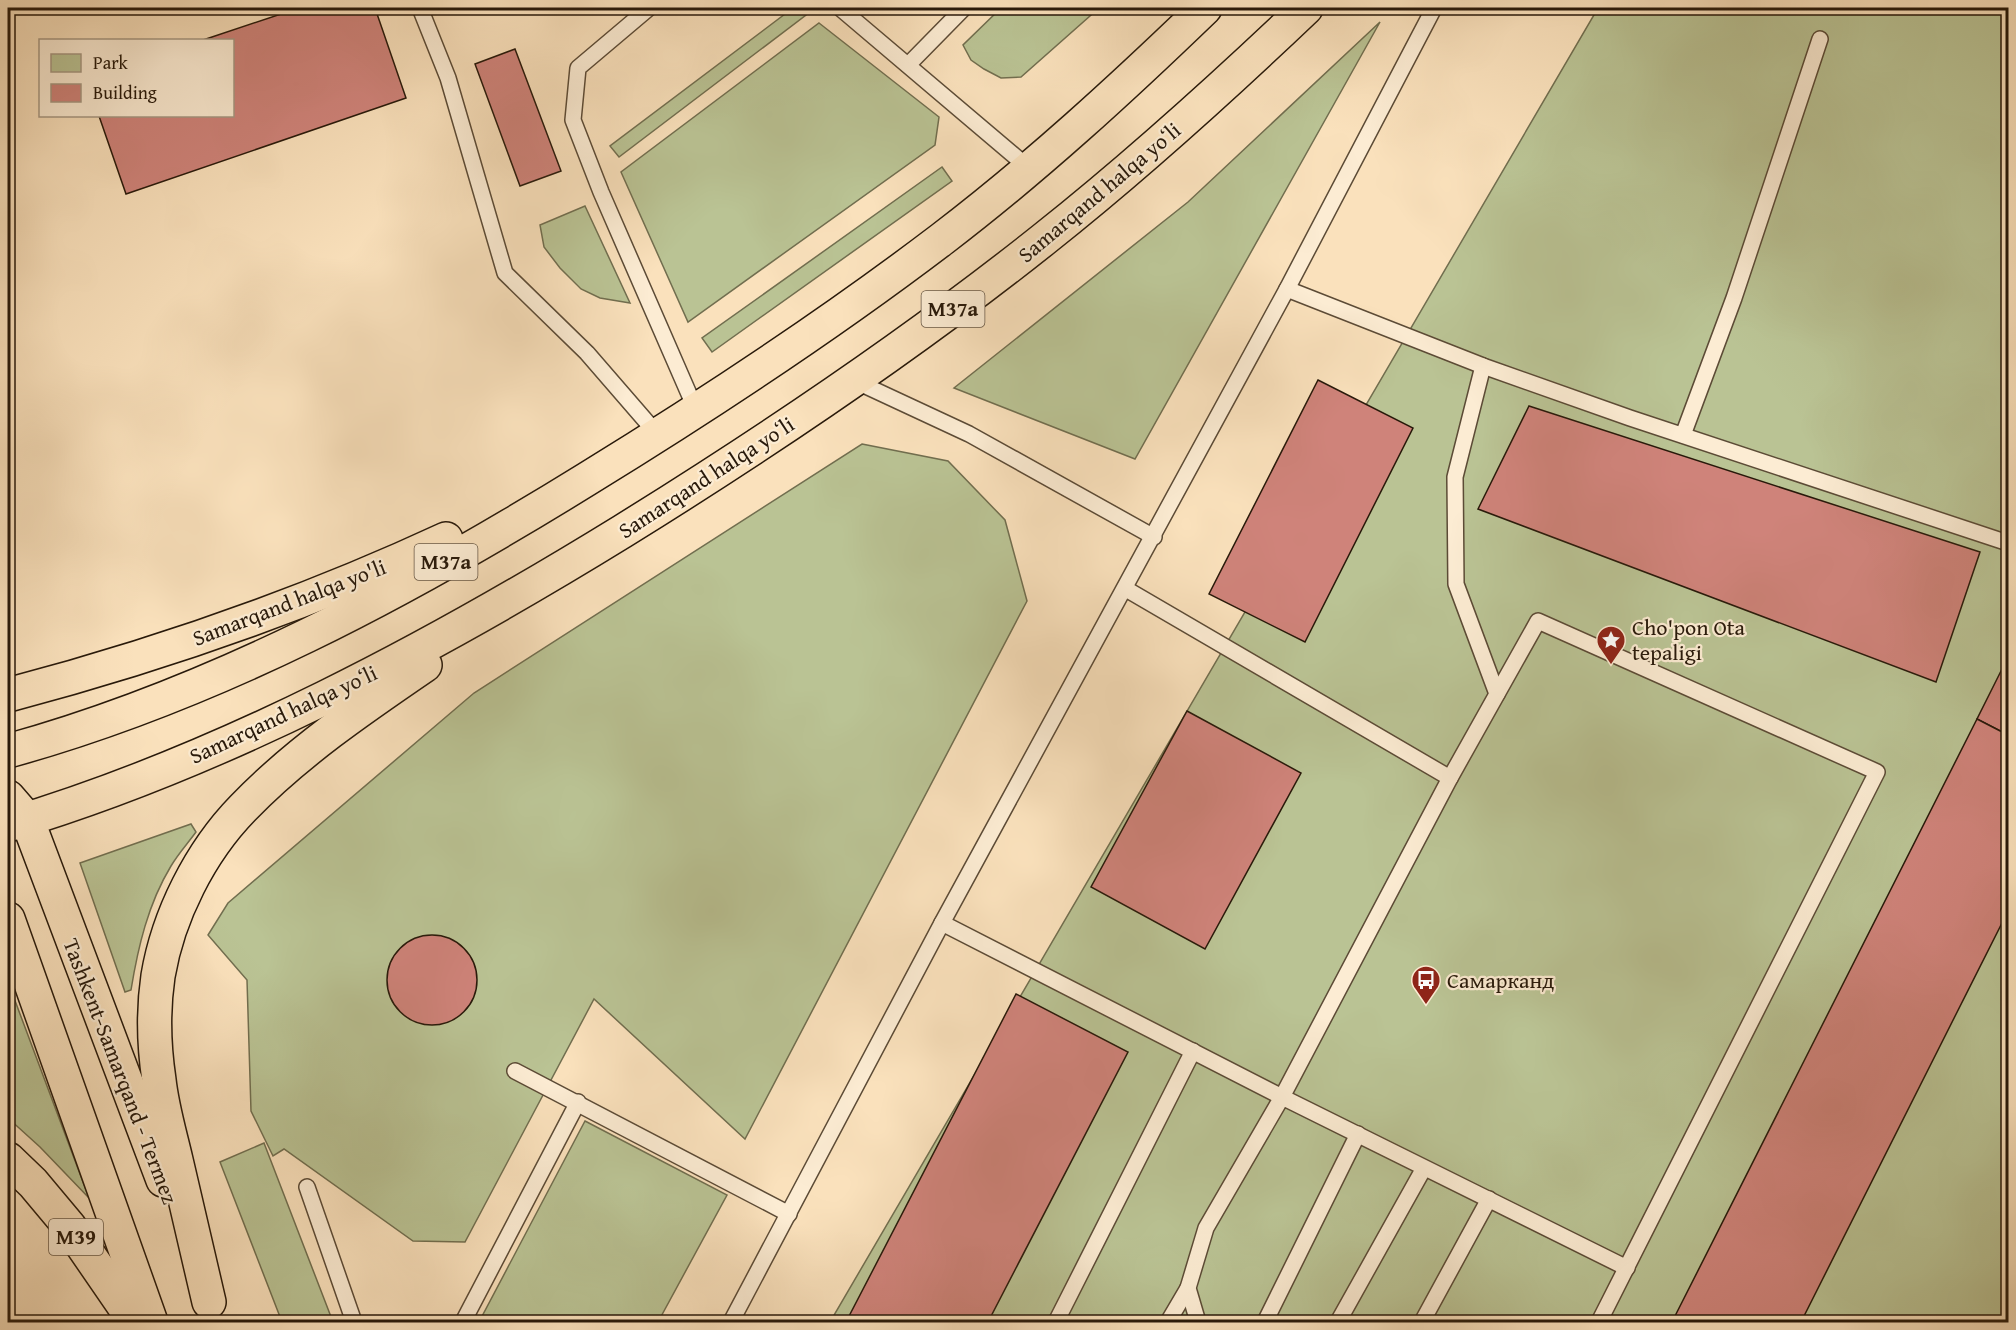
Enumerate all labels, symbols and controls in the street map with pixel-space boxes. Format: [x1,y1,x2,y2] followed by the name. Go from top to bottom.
[39,39,234,117] legend
[93,49,129,76] text: Park
[93,79,157,106] text: Building
[1011,114,1187,270] street label: Samarqand halqa yoʻli
[922,291,984,327] road number: M37a
[612,408,800,546] street label: Samarqand halqa yoʻli
[414,544,478,580] road number: M37a
[188,550,390,654] street label: Samarqand halqa yo'li
[1632,611,1746,668] place label: Cho'pon Ota tepaligi
[1595,624,1627,666] place icon: Cho'pon Ota tepaligi
[184,656,382,772] street label: Samarqand halqa yoʻli
[56,934,187,1209] street label: Tashkent-Samarqand - Termez
[1410,964,1442,1006] bus stop icon: Самарканд
[1447,964,1554,996] place label: Самарканд
[49,1219,103,1255] road number: M39

